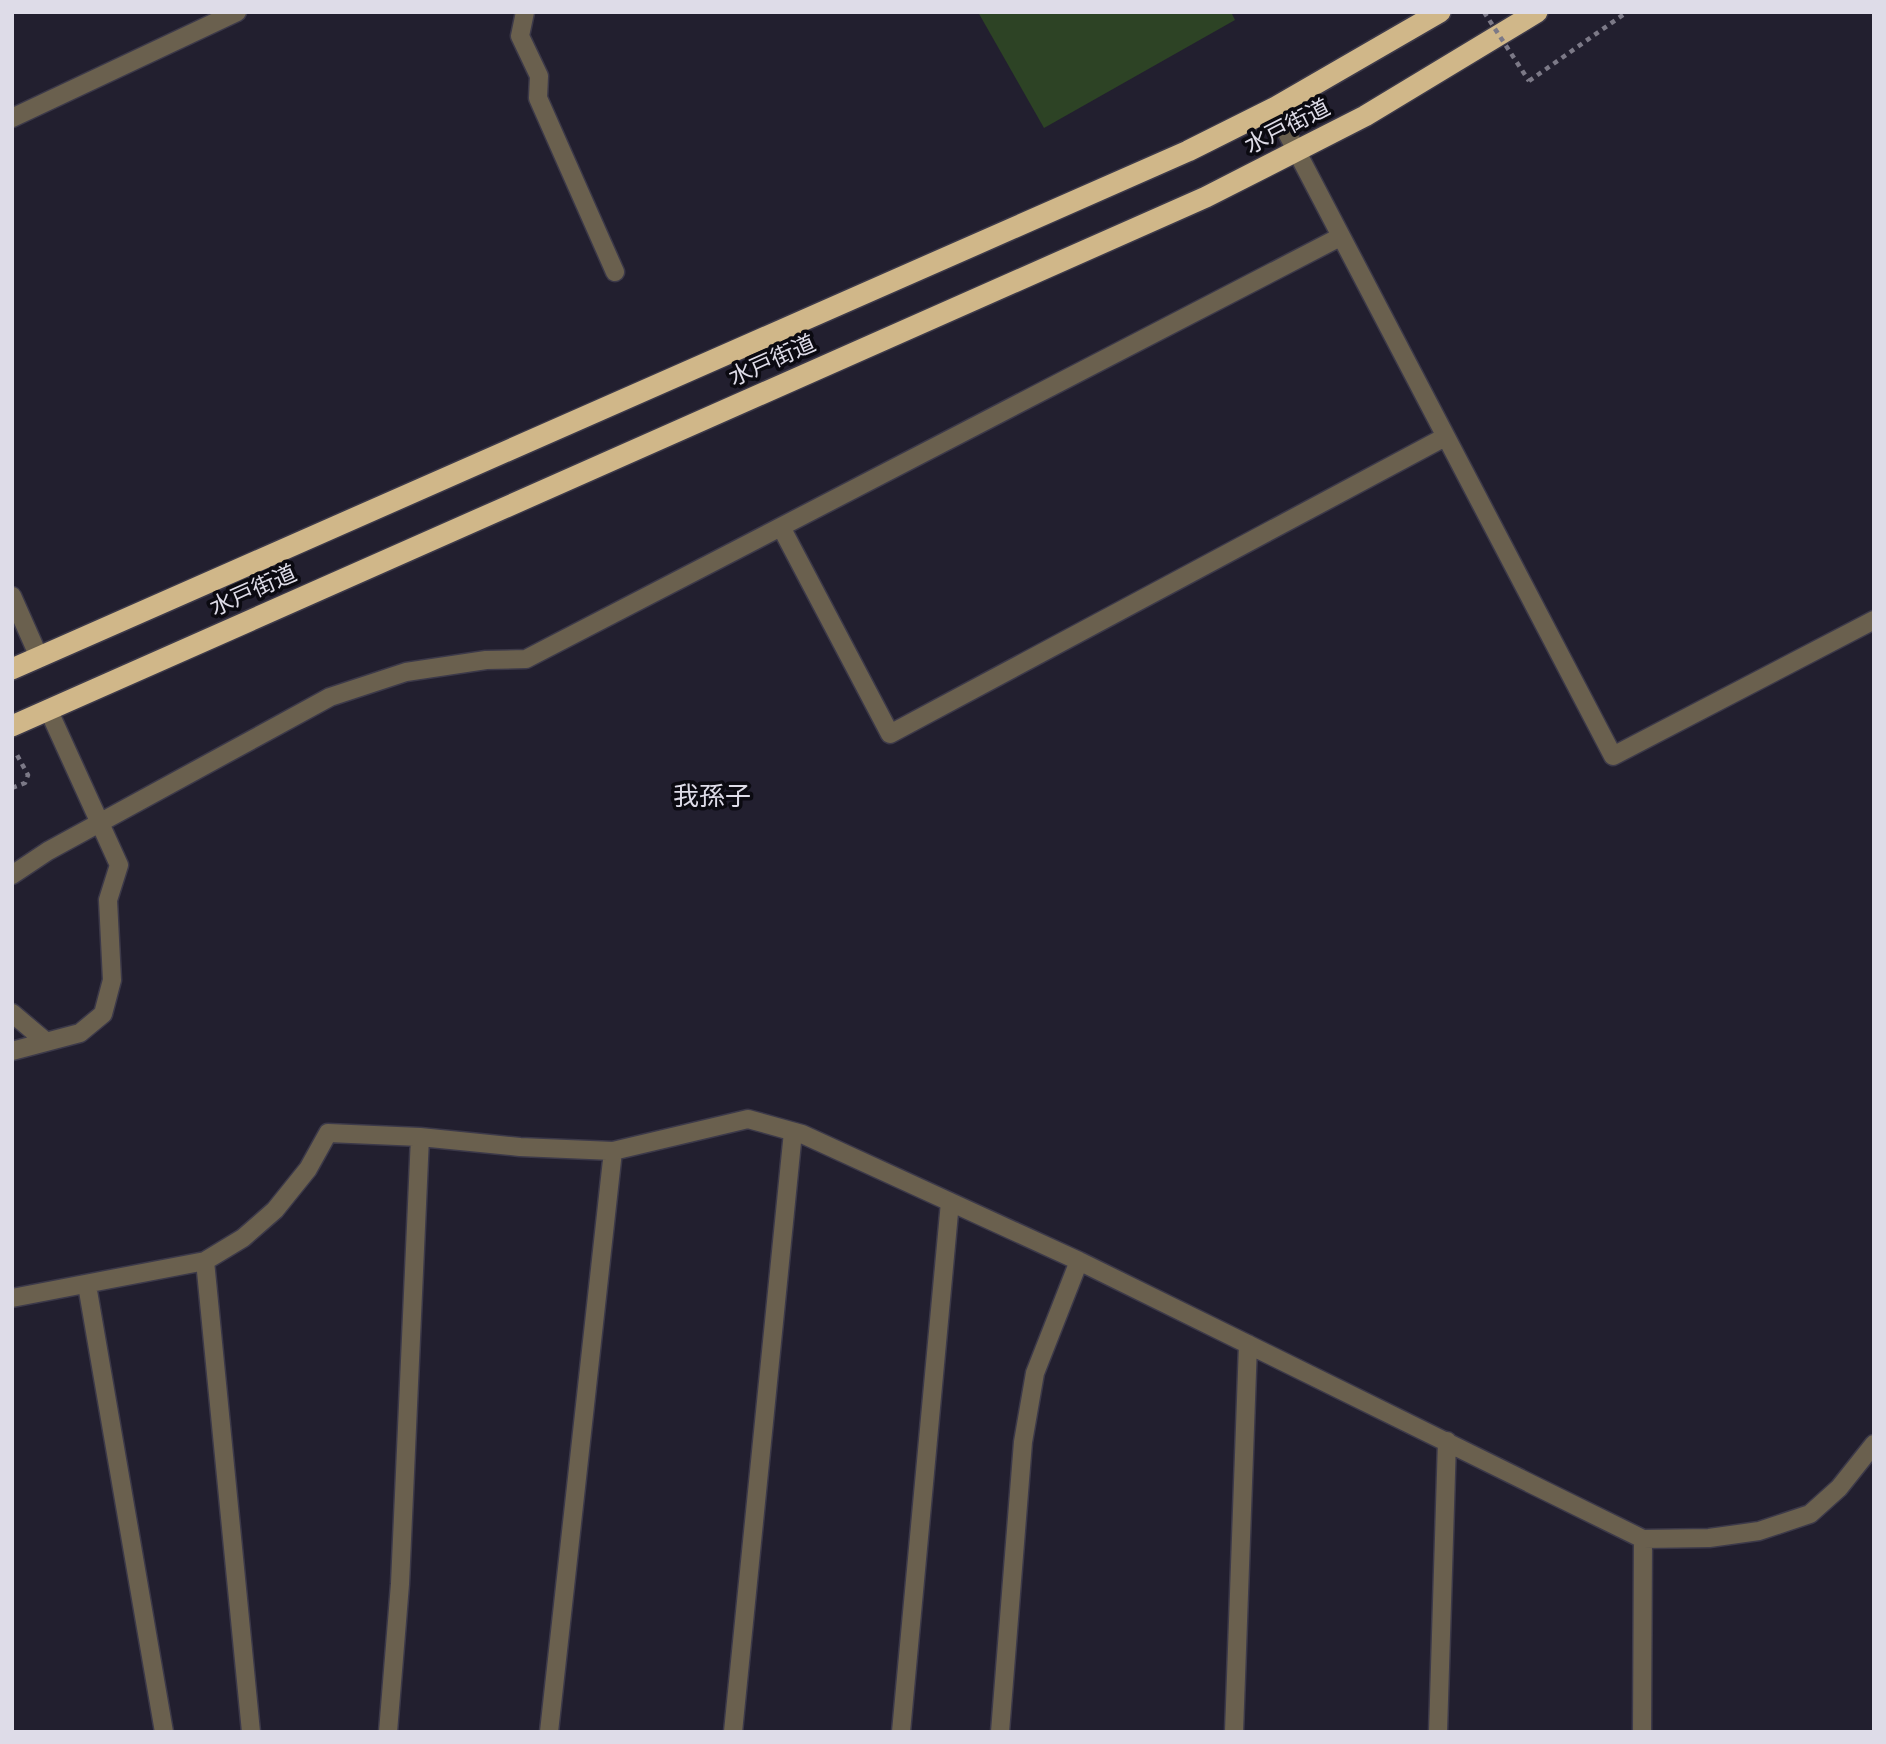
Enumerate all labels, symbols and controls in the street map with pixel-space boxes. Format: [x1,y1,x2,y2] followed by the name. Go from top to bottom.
[1240,94,1334,158] street label: 水戸街道
[725,329,819,391] street label: 水戸街道
[206,559,300,621] street label: 水戸街道
[673,781,751,811] district label: 我孫子

